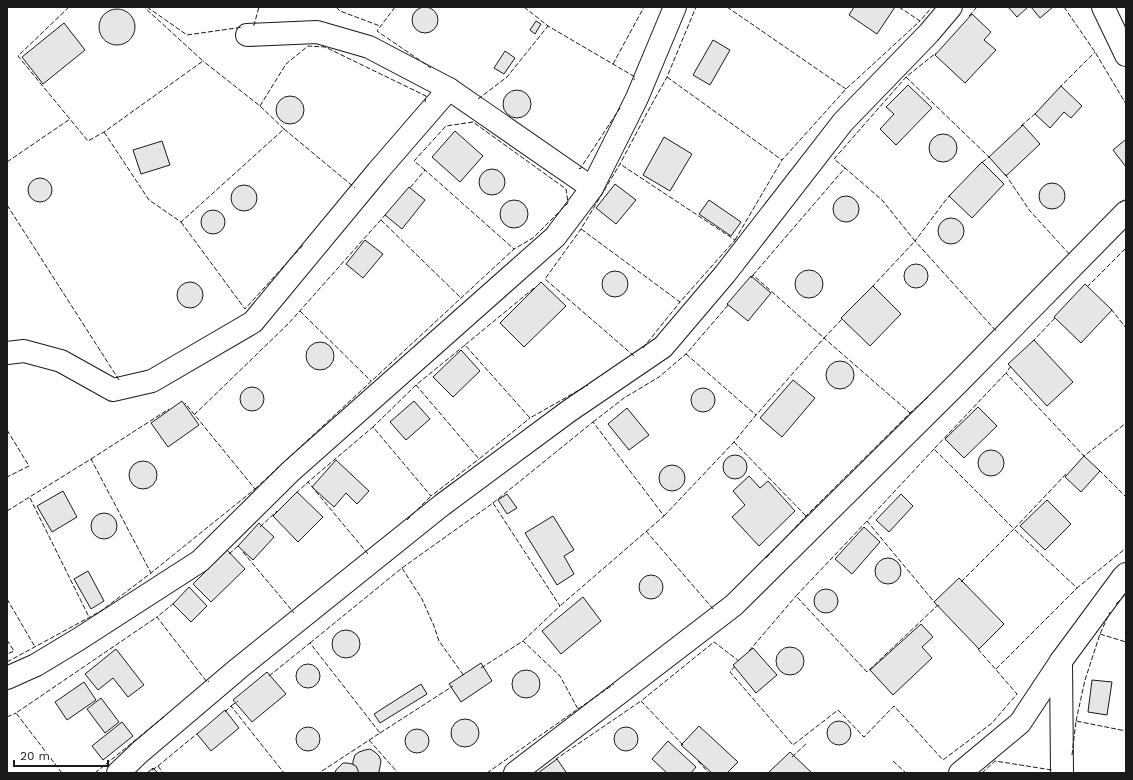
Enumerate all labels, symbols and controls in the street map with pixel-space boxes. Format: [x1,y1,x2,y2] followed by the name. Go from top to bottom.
[14,742,108,768] scale bar
[20,749,50,763] text: 20 m

